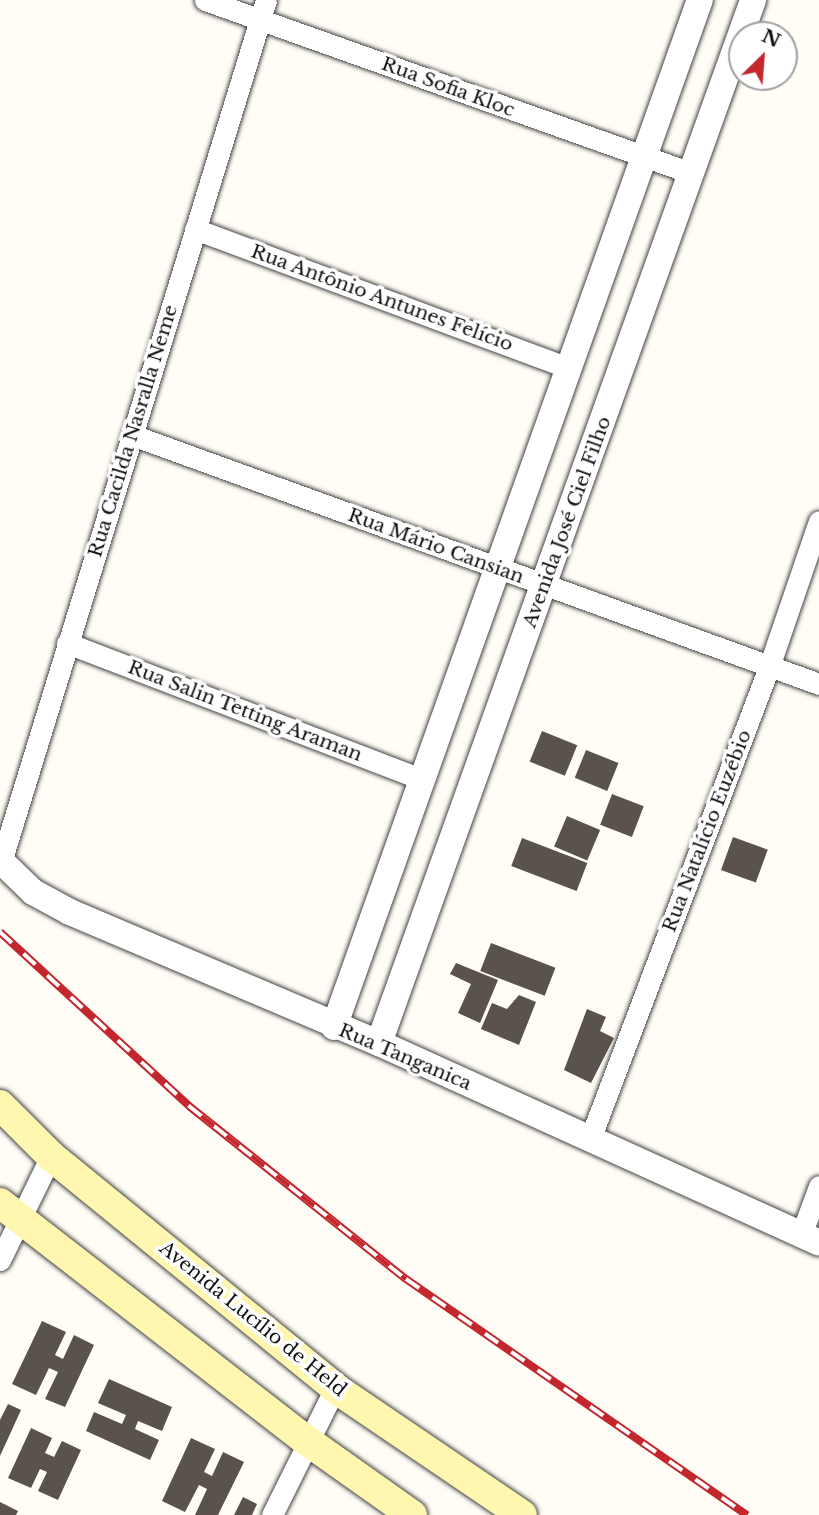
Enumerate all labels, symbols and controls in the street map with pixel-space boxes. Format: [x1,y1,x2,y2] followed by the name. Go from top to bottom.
[728,21,798,91] north arrow
[758,24,784,53] text: N
[378,52,518,122] street label: Rua Sofia Kloc
[247,240,517,356] street label: Rua Antônio Antunes Felício
[84,302,182,560] street label: Rua Cacilda Nasralla Neme
[518,413,616,631] street label: Avenida José Ciel Filho
[345,503,527,589] street label: Rua Mário Cansian
[124,655,366,767] street label: Rua Salin Tetting Araman
[658,727,756,935] street label: Rua Natalício Euzébio
[335,1019,475,1095] street label: Rua Tanganica
[155,1237,351,1401] street label: Avenida Lucílio de Held

